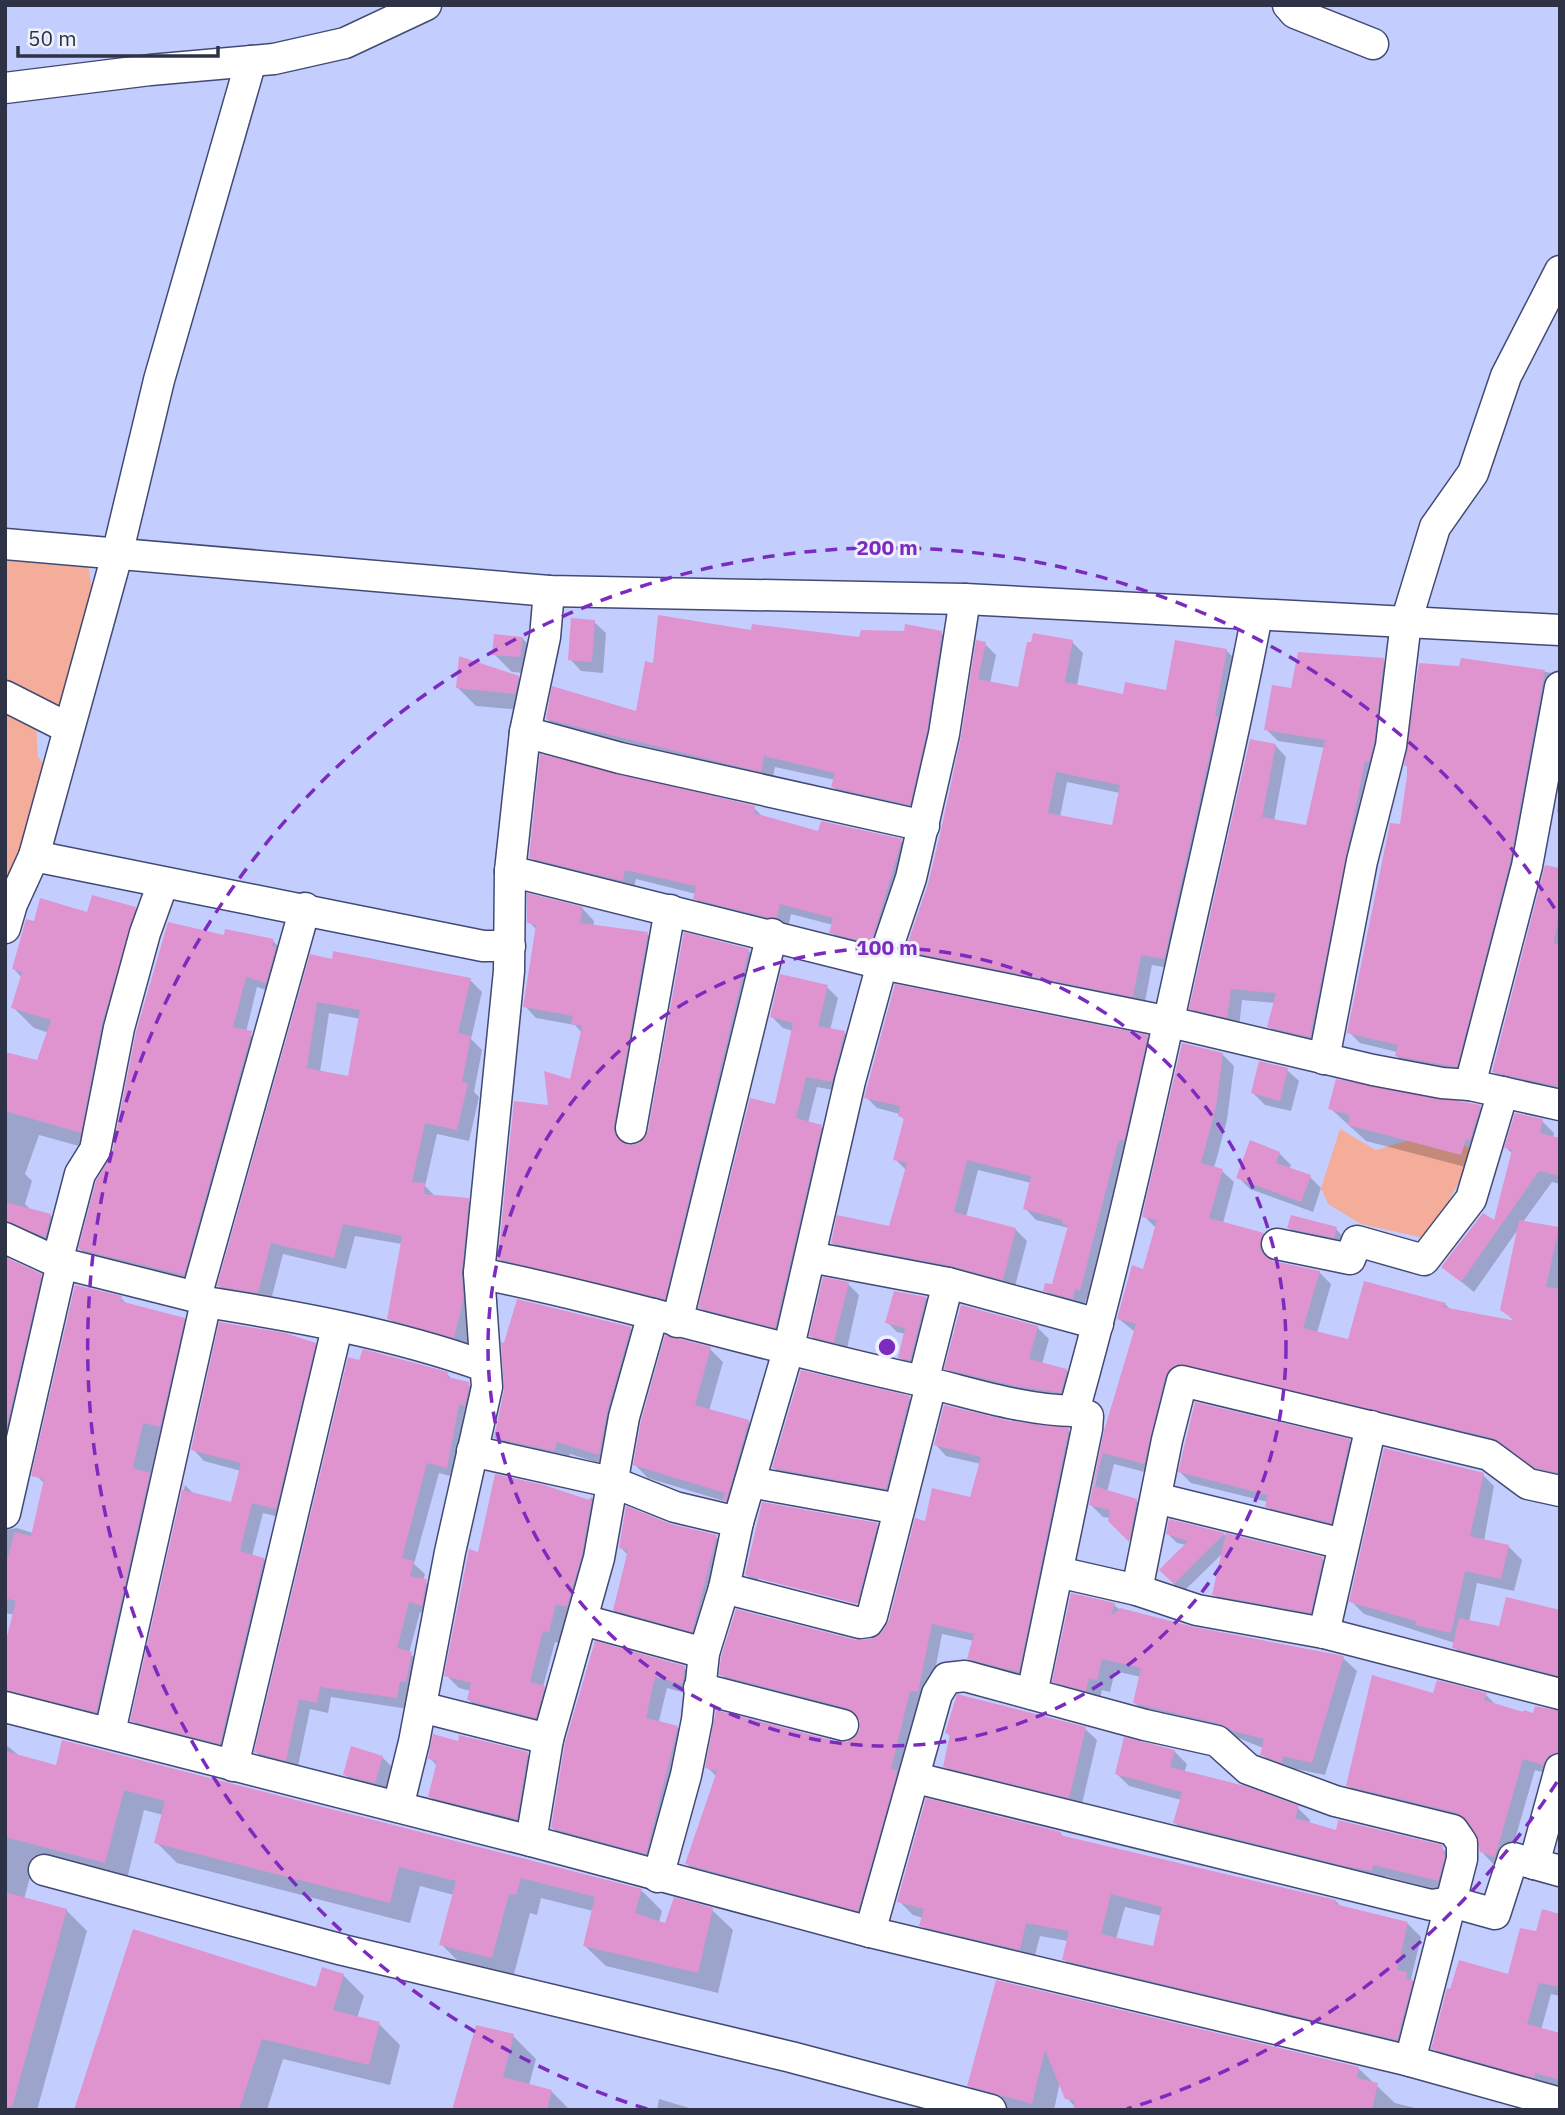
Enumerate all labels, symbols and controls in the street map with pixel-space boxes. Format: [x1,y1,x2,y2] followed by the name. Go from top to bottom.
[18,14,217,58] scale bar
[28,24,77,52] text: 50 m
[856,533,918,561] text: 200 m
[856,933,918,961] text: 100 m
[875,1335,899,1359] centre of rings

